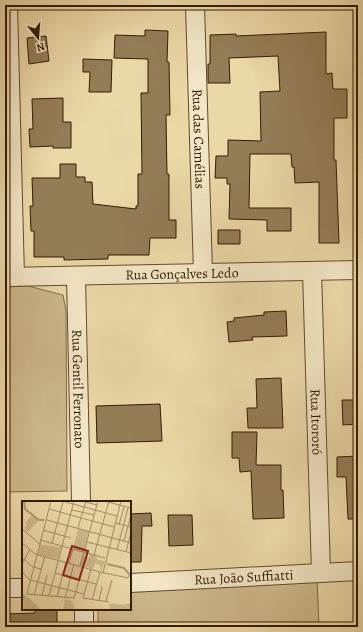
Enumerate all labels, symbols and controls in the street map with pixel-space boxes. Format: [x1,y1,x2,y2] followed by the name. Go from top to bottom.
[18,18,58,58] north arrow
[35,39,47,55] text: N
[188,89,209,189] street label: Rua das Camélias
[125,263,239,285] street label: Rua Gonçalves Ledo
[67,329,89,449] street label: Rua Gentil Ferronato
[306,389,326,455] street label: Rua Itororó
[22,501,131,610] inset map
[194,565,294,590] street label: Rua João Suffiatti

